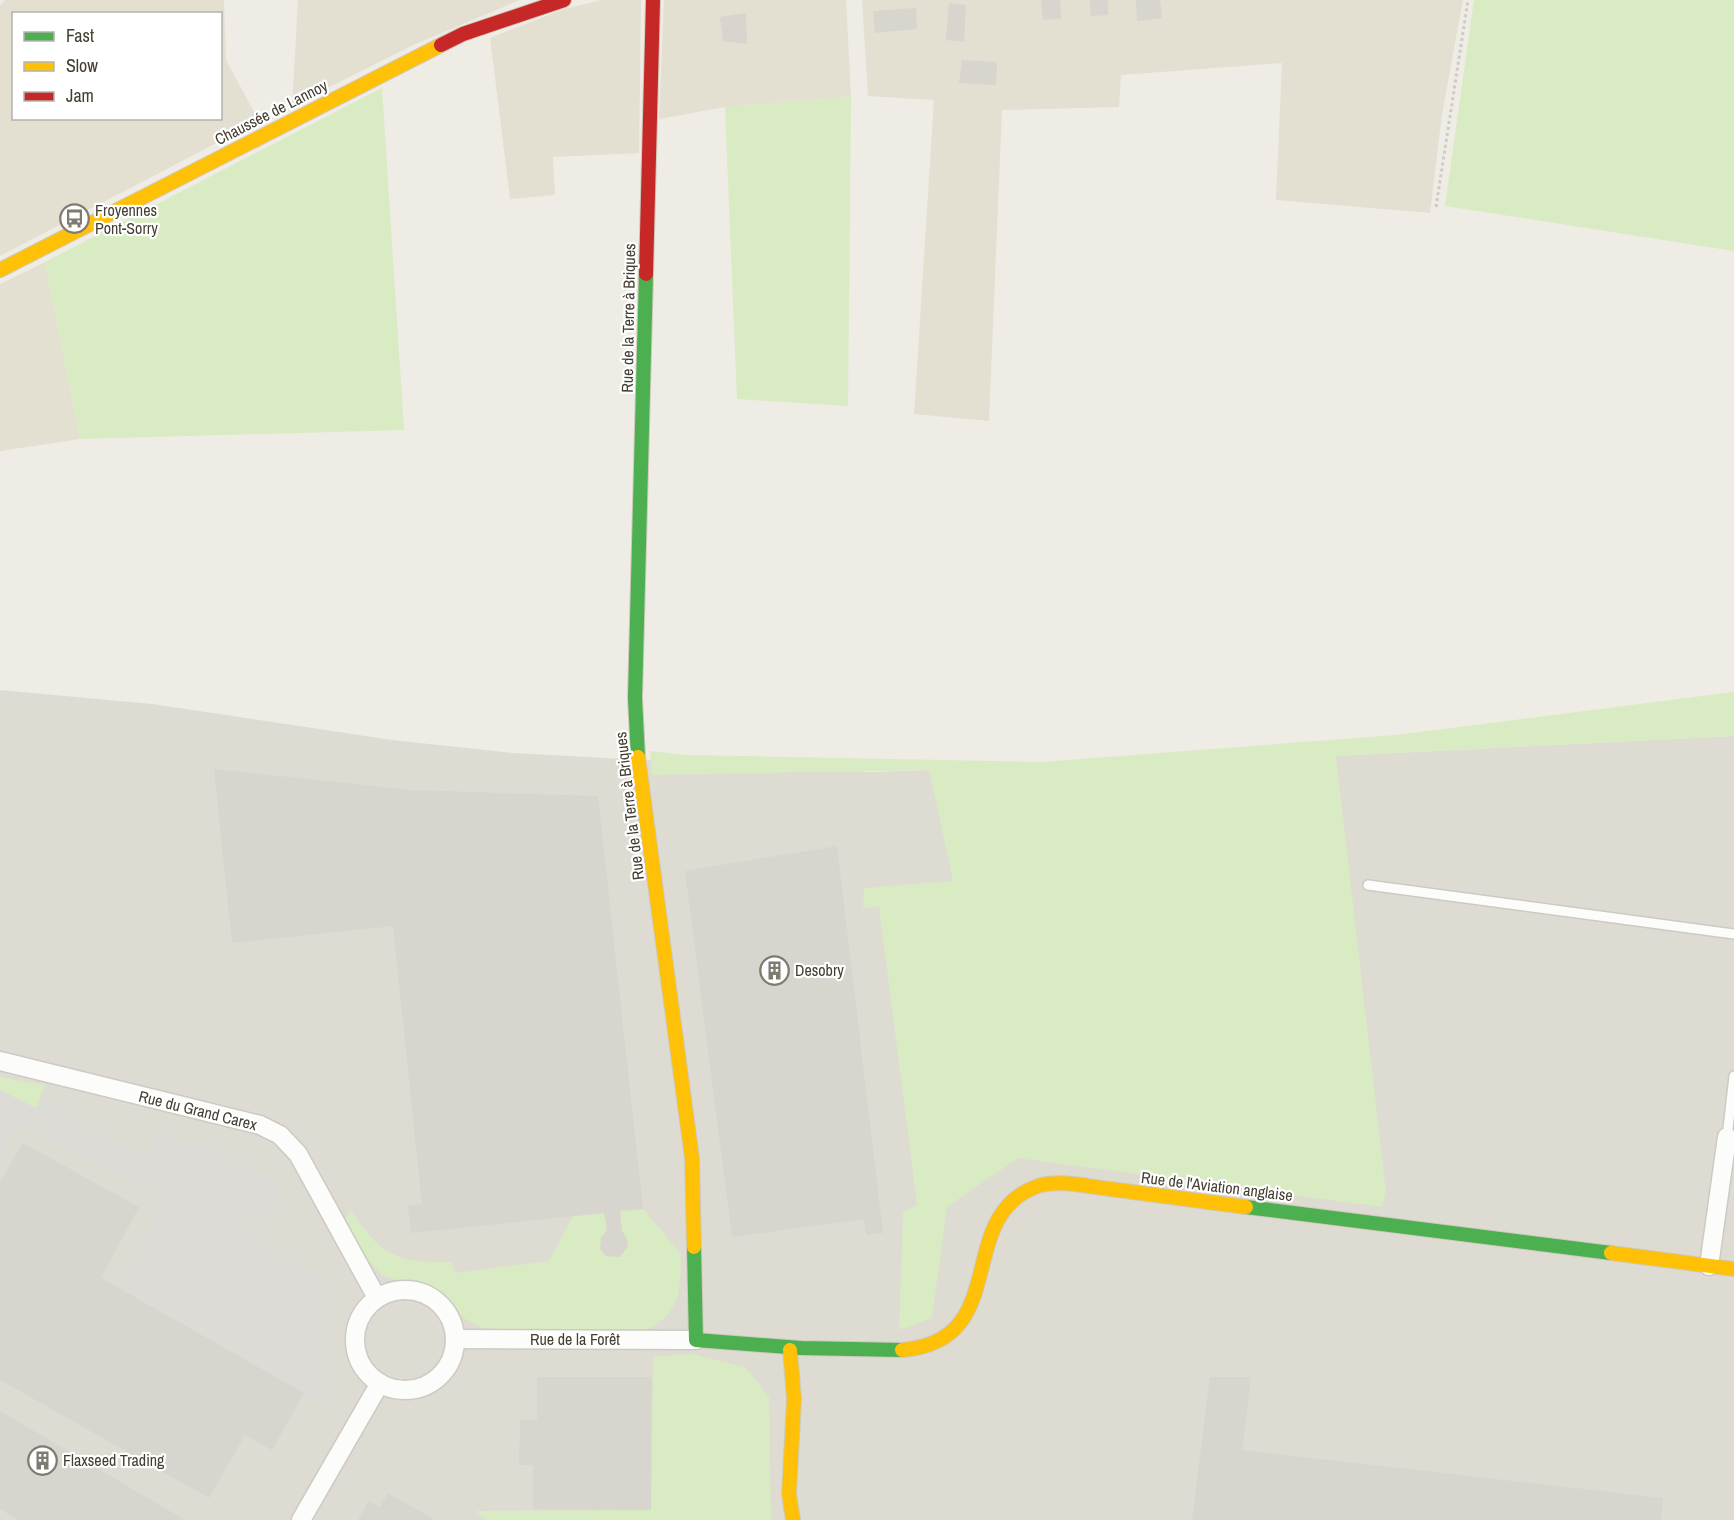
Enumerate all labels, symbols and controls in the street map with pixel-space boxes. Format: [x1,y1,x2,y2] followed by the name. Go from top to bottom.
[12,12,222,120] legend
[66,23,94,48] text: Fast
[66,53,98,78] text: Slow
[211,74,332,150] street label: Chaussée de Lannoy
[66,83,94,108] text: Jam
[95,199,158,239] place label: Froyennes Pont-Sorry
[58,203,90,235] bus stop icon: Froyennes Pont-Sorry
[616,243,640,393] street label: Rue de la Terre à Briques
[609,731,649,881] street label: Rue de la Terre à Briques
[758,954,790,986] building icon: Desobry
[795,959,844,981] place label: Desobry
[137,1085,260,1135] street label: Rue du Grand Carex
[1140,1166,1294,1206] street label: Rue de l'Aviation anglaise
[530,1328,620,1350] street label: Rue de la Forêt
[26,1444,58,1476] building icon: Flaxseed Trading
[63,1449,165,1471] place label: Flaxseed Trading

